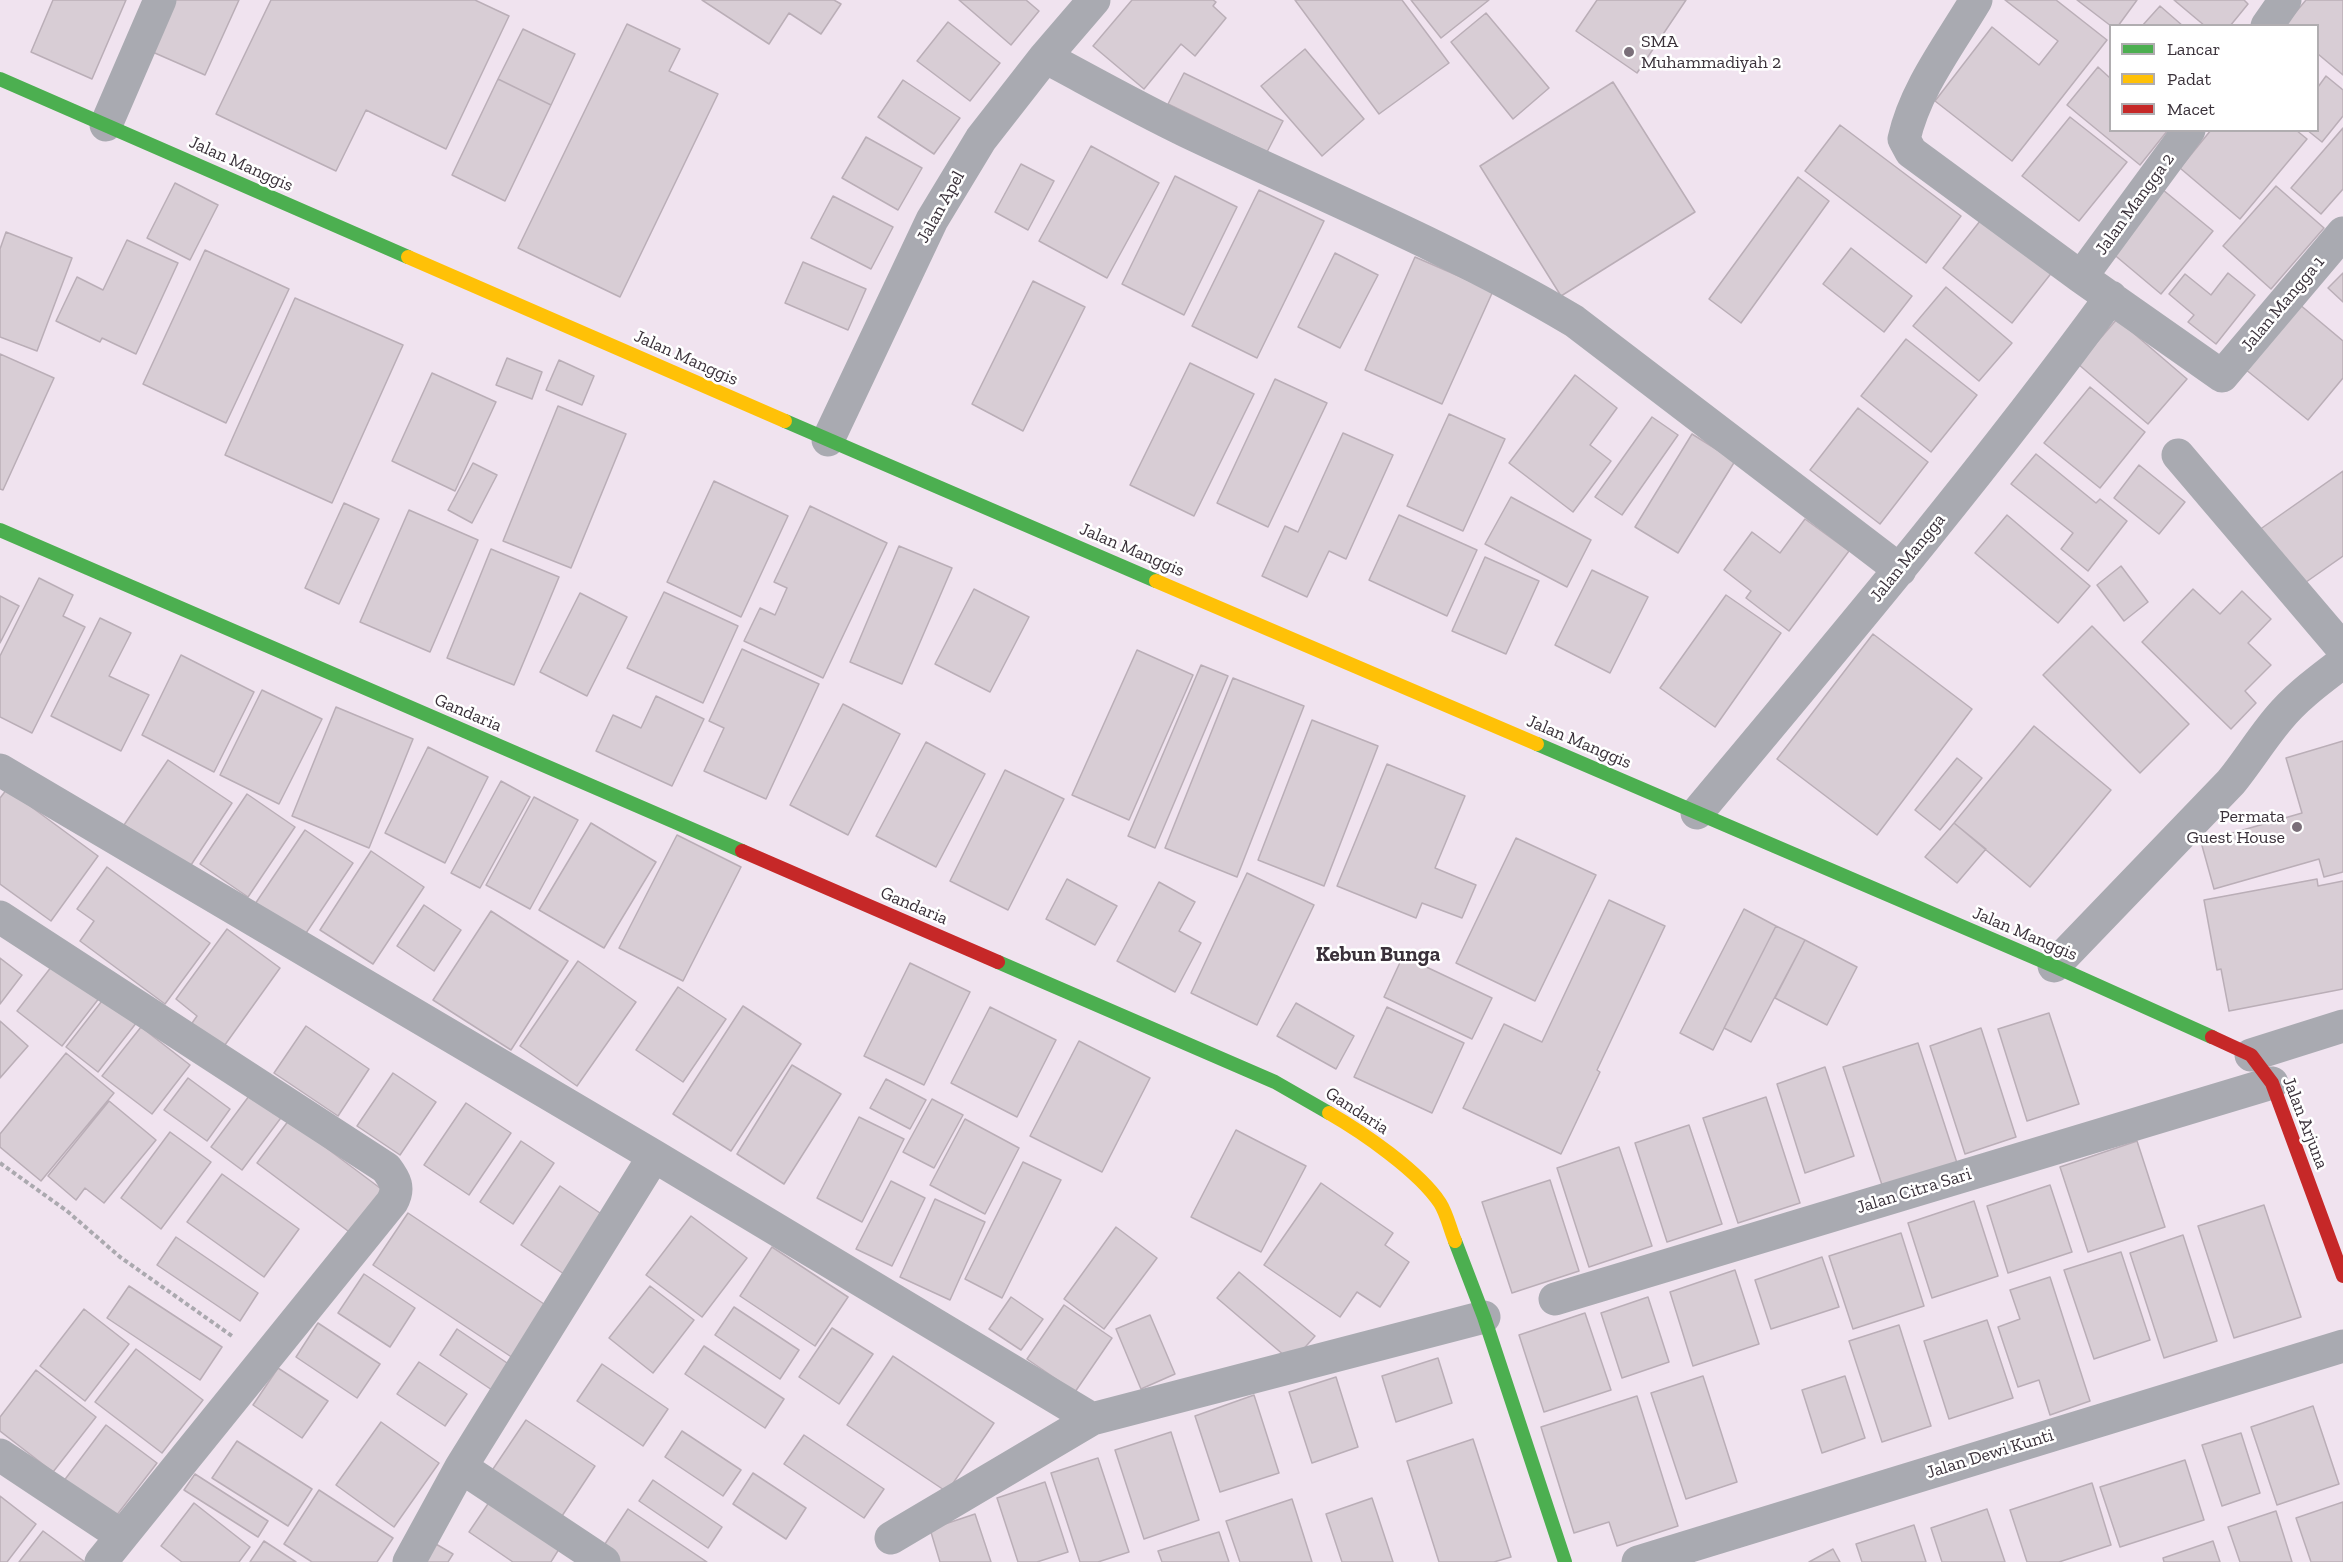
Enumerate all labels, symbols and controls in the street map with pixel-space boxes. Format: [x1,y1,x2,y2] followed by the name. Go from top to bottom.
[2109,24,2319,132] legend
[1641,31,1781,74] place label: SMA Muhammadiyah 2
[2167,38,2220,60] text: Lancar
[1622,45,1636,59] marker: SMA Muhammadiyah 2
[2167,68,2211,90] text: Padat
[2167,98,2215,120] text: Macet
[186,131,296,197] street label: Jalan Manggis
[2091,149,2179,259] street label: Jalan Mangga 2
[912,167,970,247] street label: Jalan Apel
[2237,252,2329,356] street label: Jalan Mangga 1
[631,325,741,391] street label: Jalan Manggis
[1866,509,1950,607] street label: Jalan Mangga
[1076,518,1188,582] street label: Jalan Manggis
[431,689,505,737] street label: Gandaria
[1523,710,1635,774] street label: Jalan Manggis
[2187,806,2285,848] place label: Permata Guest House
[2290,820,2304,834] marker: Permata Guest House
[877,882,951,930] street label: Gandaria
[1969,902,2081,966] street label: Jalan Manggis
[1316,942,1440,968] district label: Kebun Bunga
[2278,1074,2332,1172] street label: Jalan Arjuna
[1321,1083,1393,1139] street label: Gandaria
[1854,1163,1974,1219] street label: Jalan Citra Sari
[1924,1424,2056,1484] street label: Jalan Dewi Kunti

